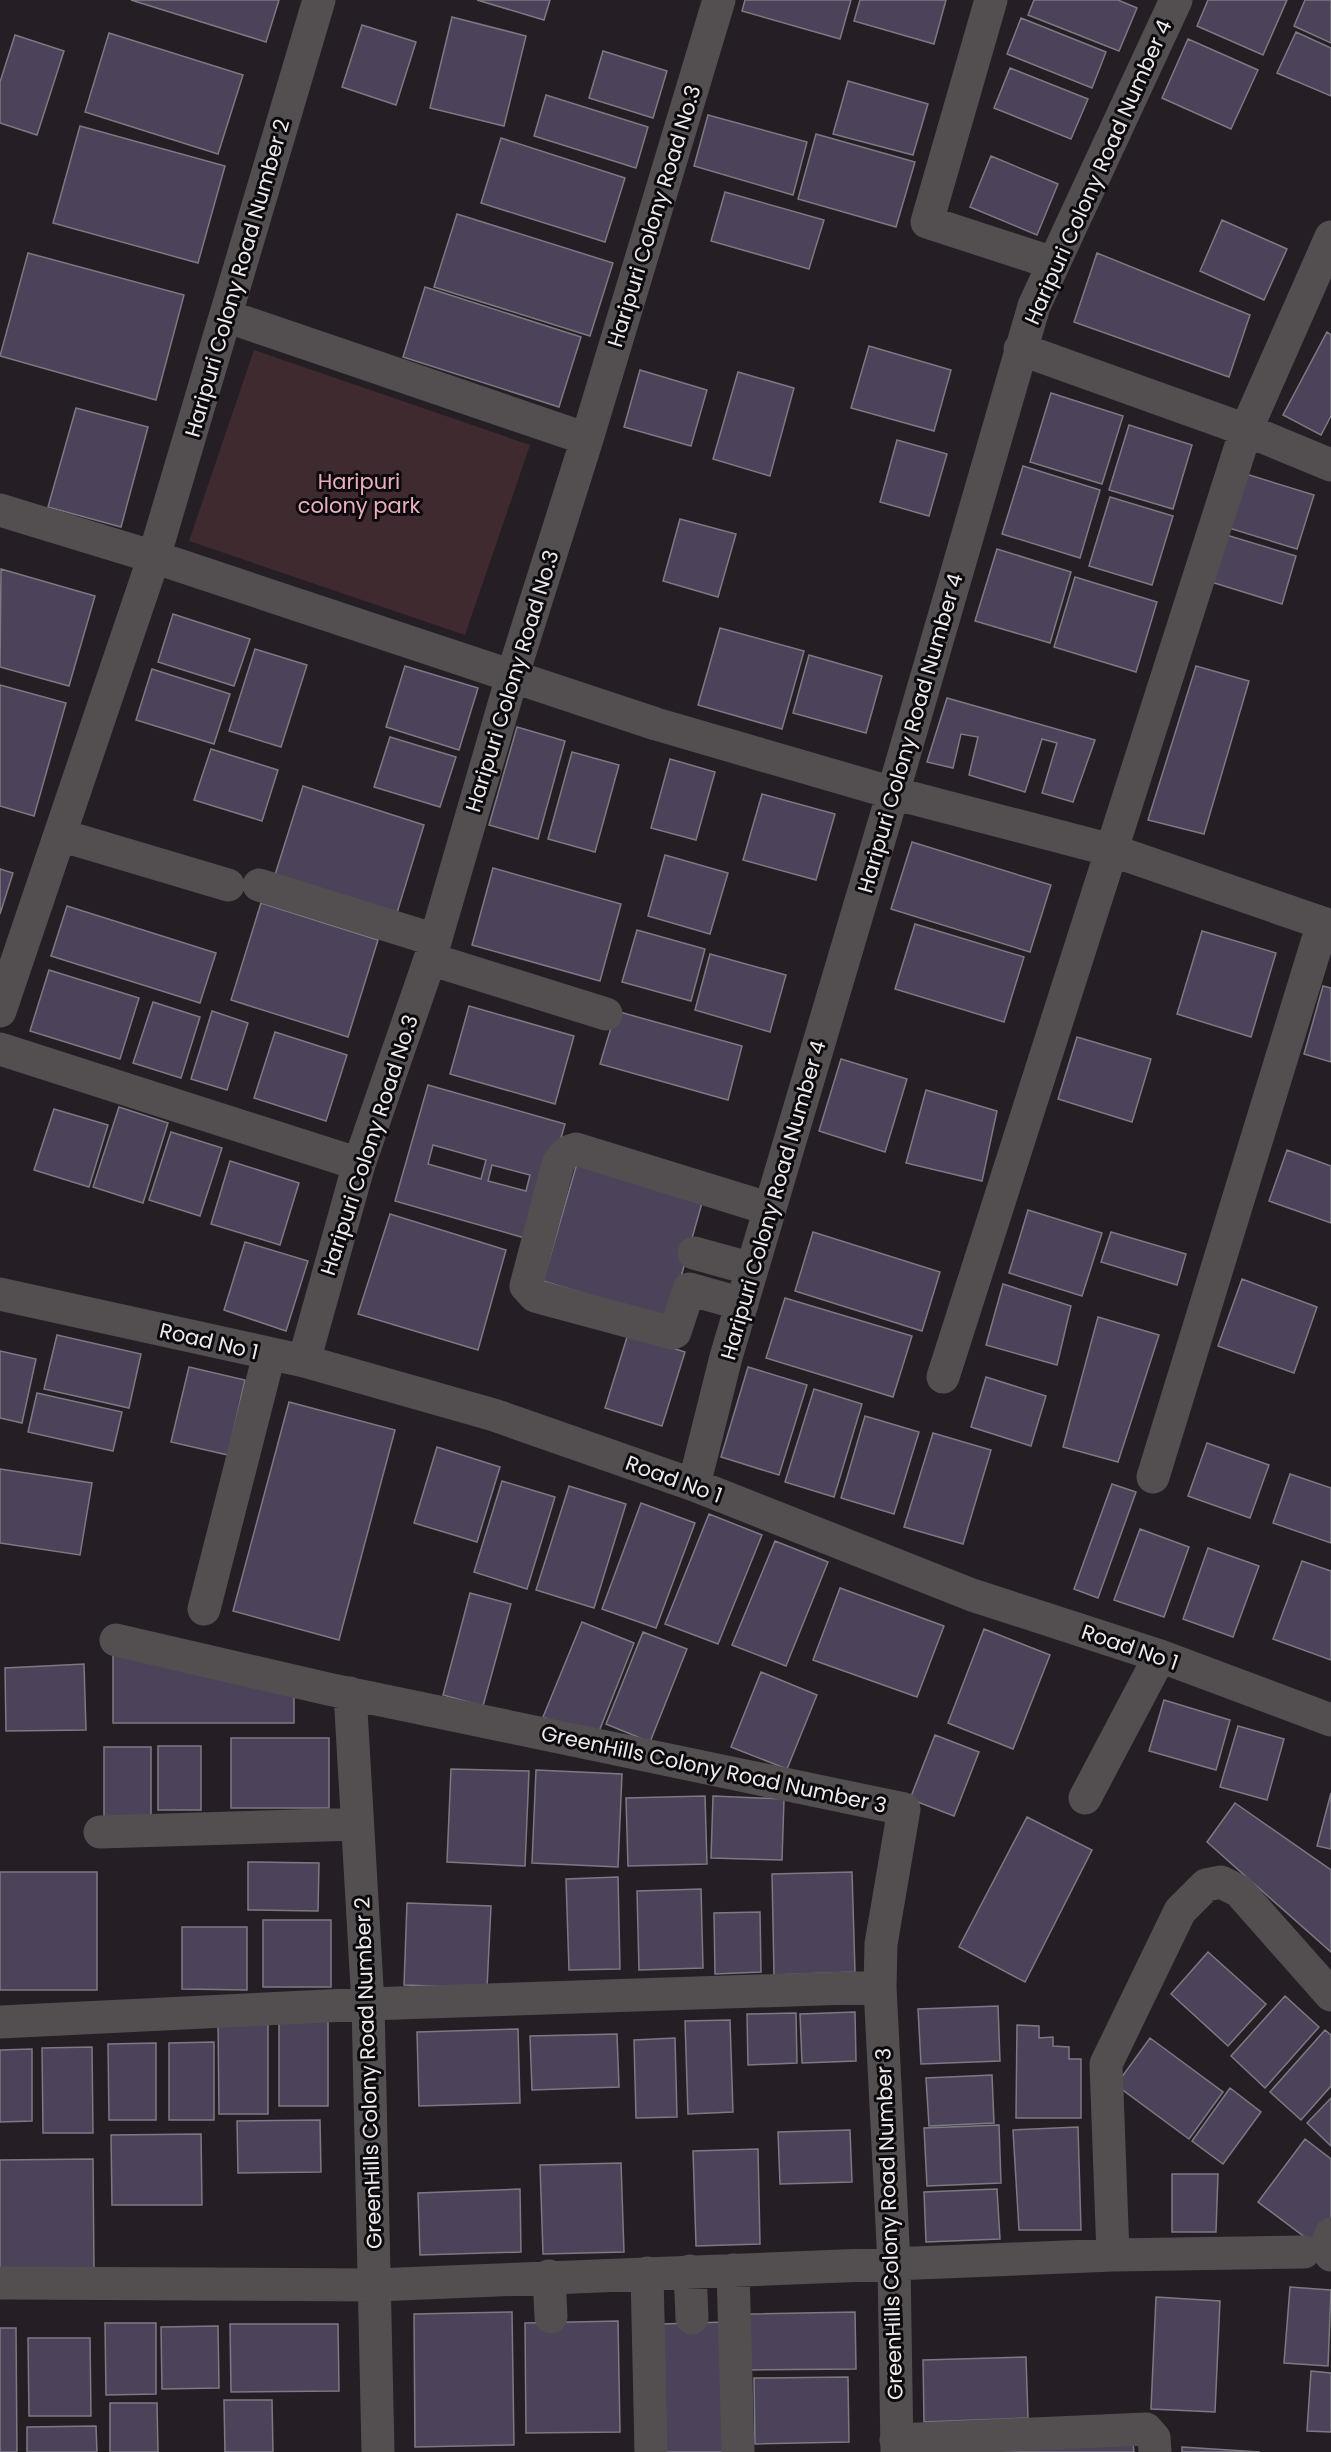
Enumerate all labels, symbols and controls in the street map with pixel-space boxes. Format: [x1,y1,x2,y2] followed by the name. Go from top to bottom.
[1017,15,1179,329] street label: Haripuri Colony Road Number 4
[600,82,708,350] street label: Haripuri Colony Road No.3
[178,115,296,441] street label: Haripuri Colony Road Number 2
[298,467,421,520] park label: Haripuri colony park
[458,547,566,815] street label: Haripuri Colony Road No.3
[850,570,970,896] street label: Haripuri Colony Road Number 4
[313,1011,425,1279] street label: Haripuri Colony Road No.3
[713,1037,833,1363] street label: Haripuri Colony Road Number 4
[157,1316,261,1366] street label: Road No 1
[622,1448,726,1510] street label: Road No 1
[1078,1617,1182,1677] street label: Road No 1
[539,1718,889,1820] street label: GreenHills Colony Road Number 3
[347,1897,389,2249] street label: GreenHills Colony Road Number 2
[868,2047,910,2401] street label: GreenHills Colony Road Number 3

